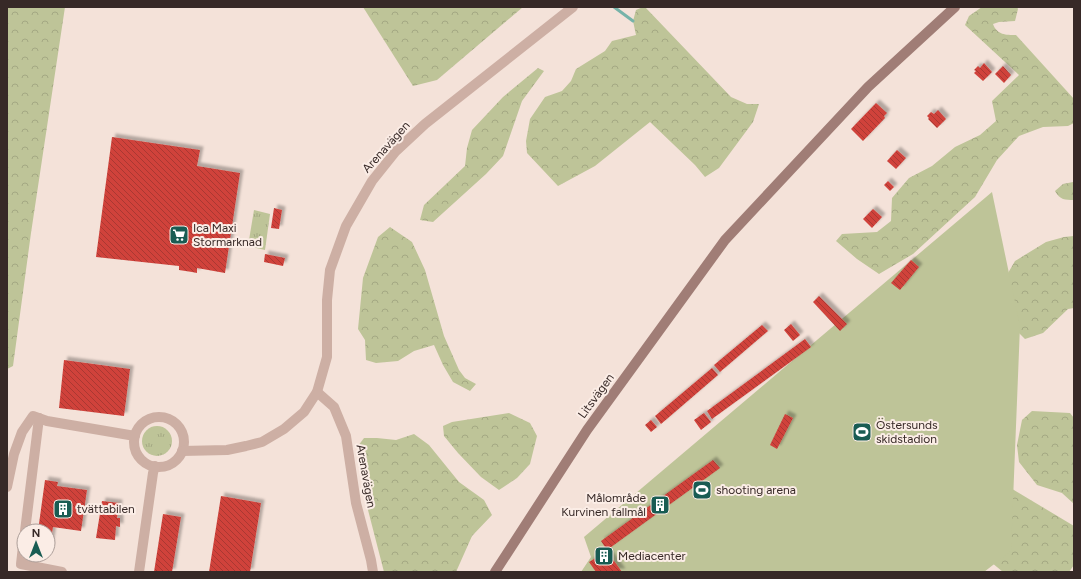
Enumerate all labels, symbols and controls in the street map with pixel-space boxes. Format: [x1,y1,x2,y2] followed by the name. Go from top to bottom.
[359,118,413,176] street label: Arenavägen
[193,221,262,249] place label: Ica Maxi Stormarknad
[168,224,190,246] supermarket icon: Ica Maxi Stormarknad
[575,371,617,421] street label: Litsvägen
[876,418,938,446] place label: Östersunds skidstadion
[851,421,873,443] sports icon: Östersunds skidstadion
[354,443,379,509] street label: Arenavägen
[691,479,713,501] sports icon: shooting arena
[716,483,796,497] place label: shooting arena
[561,491,646,519] place label: Målområde Kurvinen fallmål
[649,494,671,516] building icon: Målområde Kurvinen fallmål
[52,498,74,520] building icon: tvättabilen
[77,502,135,516] place label: tvättabilen
[16,523,56,563] north arrow
[32,527,40,540] text: N
[593,545,615,567] building icon: Mediacenter
[618,549,686,563] place label: Mediacenter

